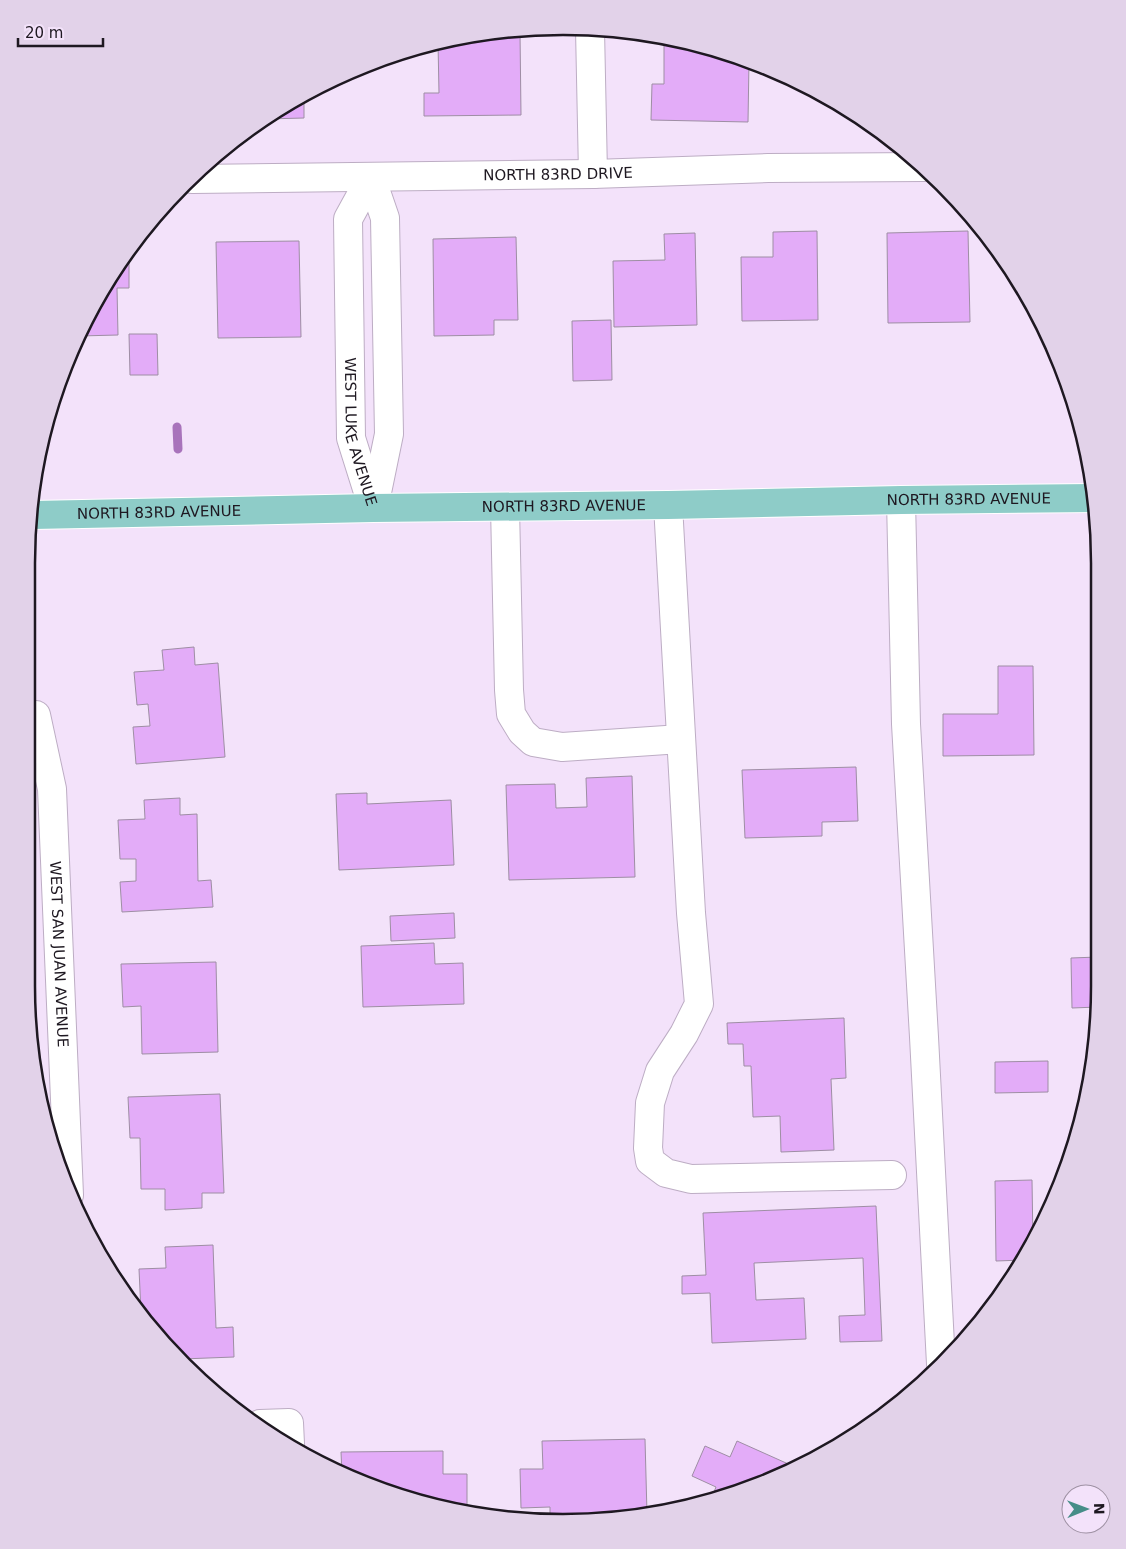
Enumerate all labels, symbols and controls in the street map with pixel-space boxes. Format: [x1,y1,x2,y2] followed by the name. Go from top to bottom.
[18,15,102,47] scale bar
[25,24,63,42] text: 20 m
[483,164,633,184] street label: NORTH 83RD DRIVE
[341,357,381,508] street label: WEST LUKE AVENUE
[887,489,1051,509] street label: NORTH 83RD AVENUE
[482,496,646,516] street label: NORTH 83RD AVENUE
[77,502,241,523] street label: NORTH 83RD AVENUE
[46,861,72,1048] street label: WEST SAN JUAN AVENUE
[1061,1484,1111,1534] north arrow
[1091,1503,1107,1515] text: N

